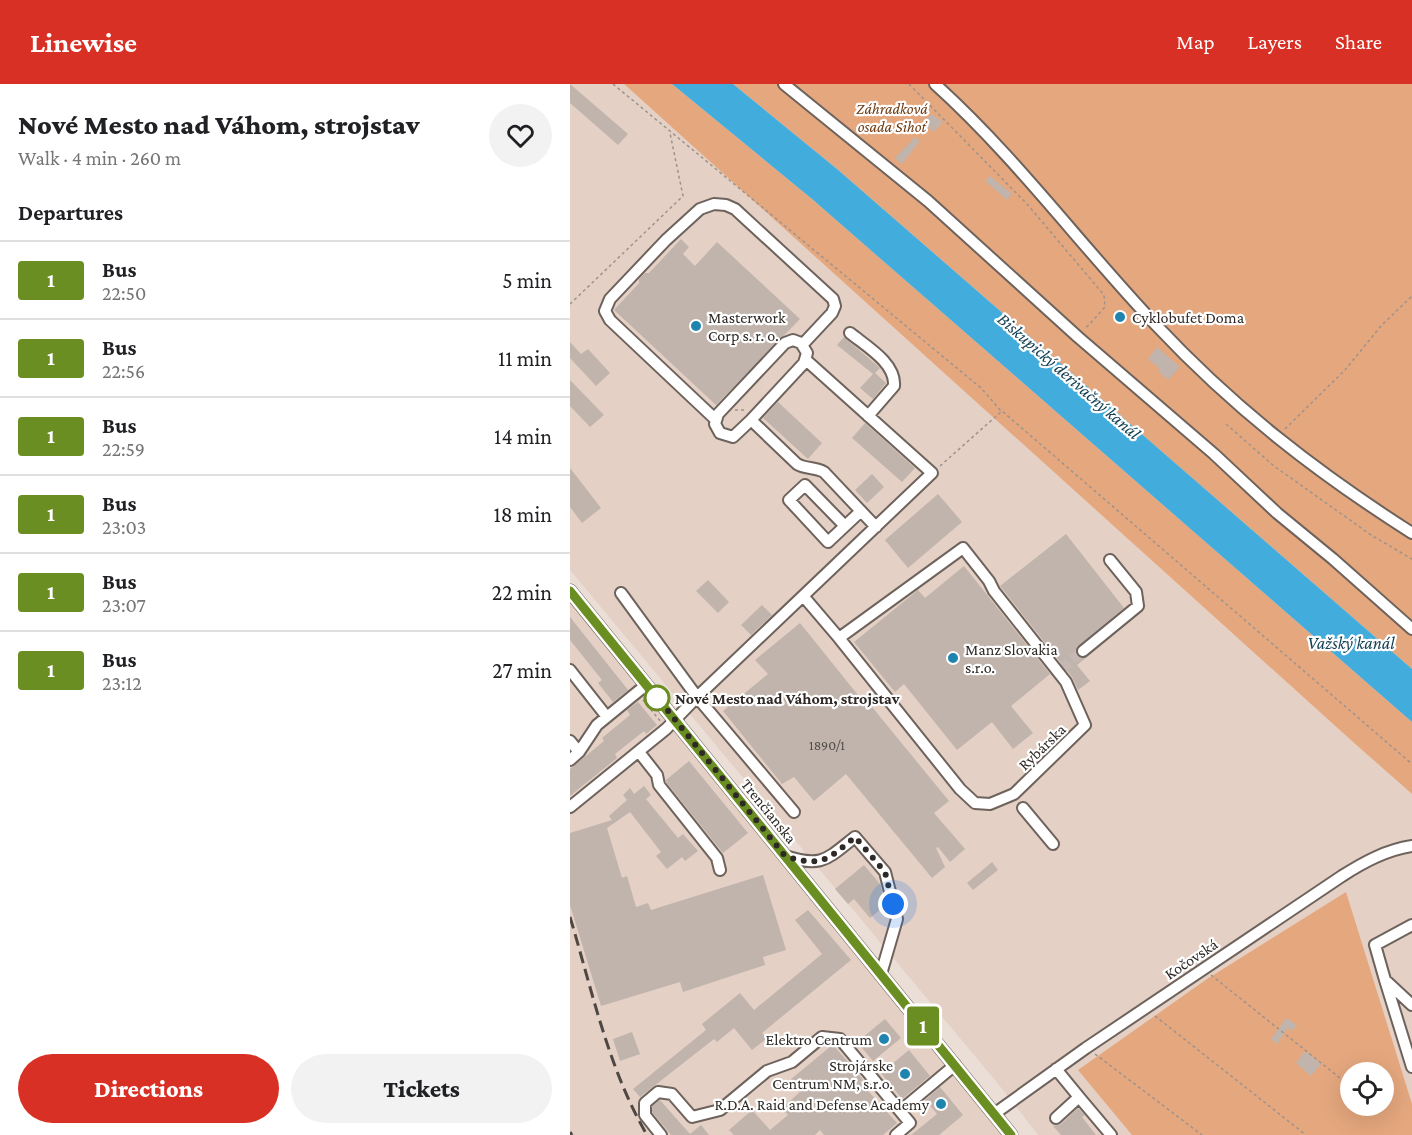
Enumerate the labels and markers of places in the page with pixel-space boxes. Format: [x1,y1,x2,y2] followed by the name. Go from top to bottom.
[708,309,786,345] place label: Masterwork Corp s. r. o.
[1132,309,1245,327] place label: Cyklobufet Doma
[1113,310,1127,324] marker: Cyklobufet Doma
[689,319,703,333] marker: Masterwork Corp s. r. o.
[965,641,1058,676] place label: Manz Slovakia s.r.o.
[946,651,960,665] marker: Manz Slovakia s.r.o.
[644,685,670,711] marker: Nové Mesto nad Váhom, strojstav
[675,690,900,708] place label: Nové Mesto nad Váhom, strojstav
[766,1031,872,1048] place label: Elektro Centrum
[877,1032,891,1046] marker: Elektro Centrum
[772,1057,893,1092] place label: Strojárske Centrum NM, s.r.o.
[898,1067,912,1081] marker: Strojárske Centrum NM, s.r.o.
[714,1096,930,1114] place label: R.D.A. Raid and Defense Academy
[934,1097,948,1111] marker: R.D.A. Raid and Defense Academy

